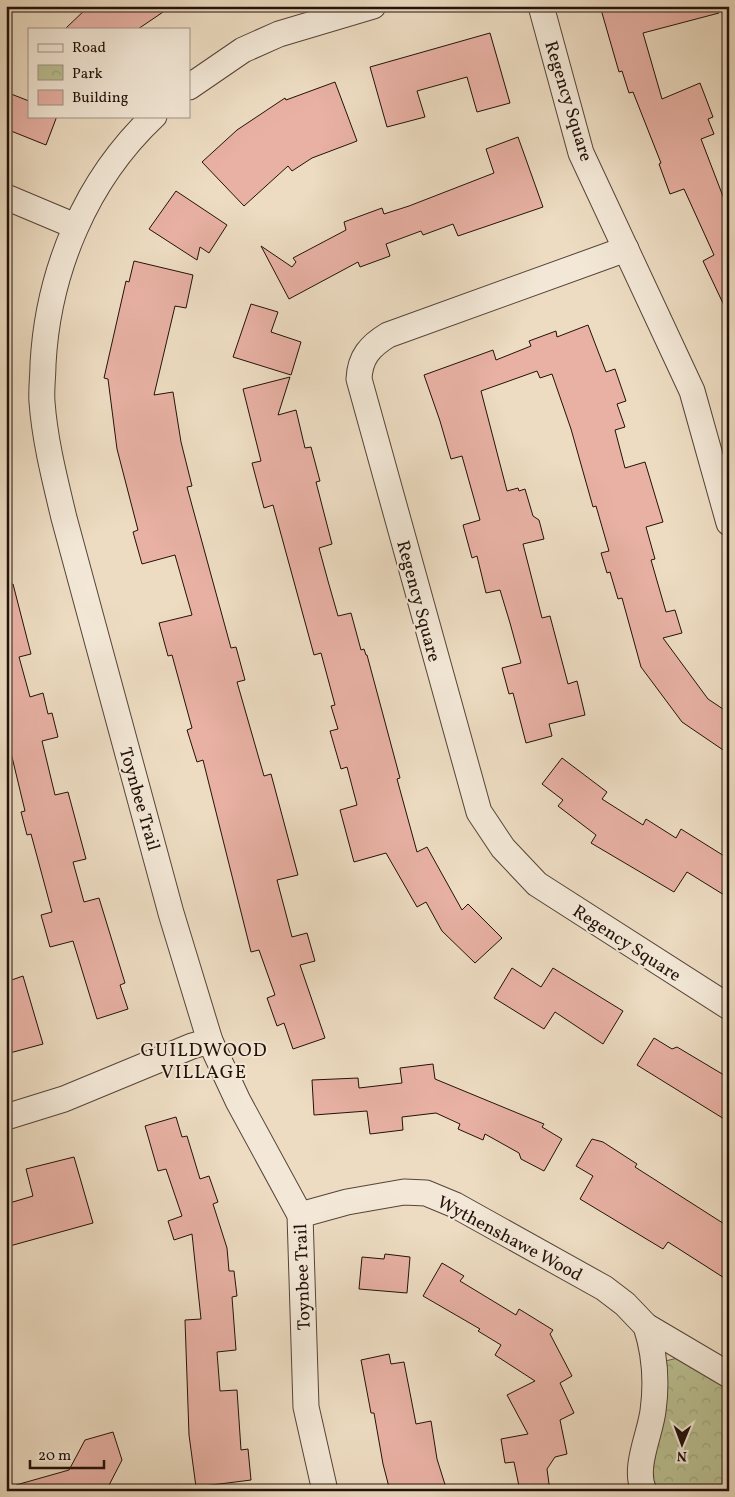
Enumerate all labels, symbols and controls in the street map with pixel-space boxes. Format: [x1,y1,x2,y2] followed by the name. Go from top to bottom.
[28,28,190,118] legend
[72,38,106,59] text: Road
[537,38,598,165] street label: Regency Square
[72,64,103,85] text: Park
[72,88,129,109] text: Building
[389,538,446,665] street label: Regency Square
[112,745,165,854] street label: Toynbee Trail
[567,900,685,989] street label: Regency Square
[140,1038,268,1086] district label: GUILDWOOD VILLAGE
[432,1190,586,1288] street label: Wythenshawe Wood
[289,1223,318,1330] street label: Toynbee Trail
[658,1420,708,1470] north arrow
[30,1437,104,1469] scale bar
[38,1446,71,1467] text: 20 m
[677,1446,687,1465] text: N

